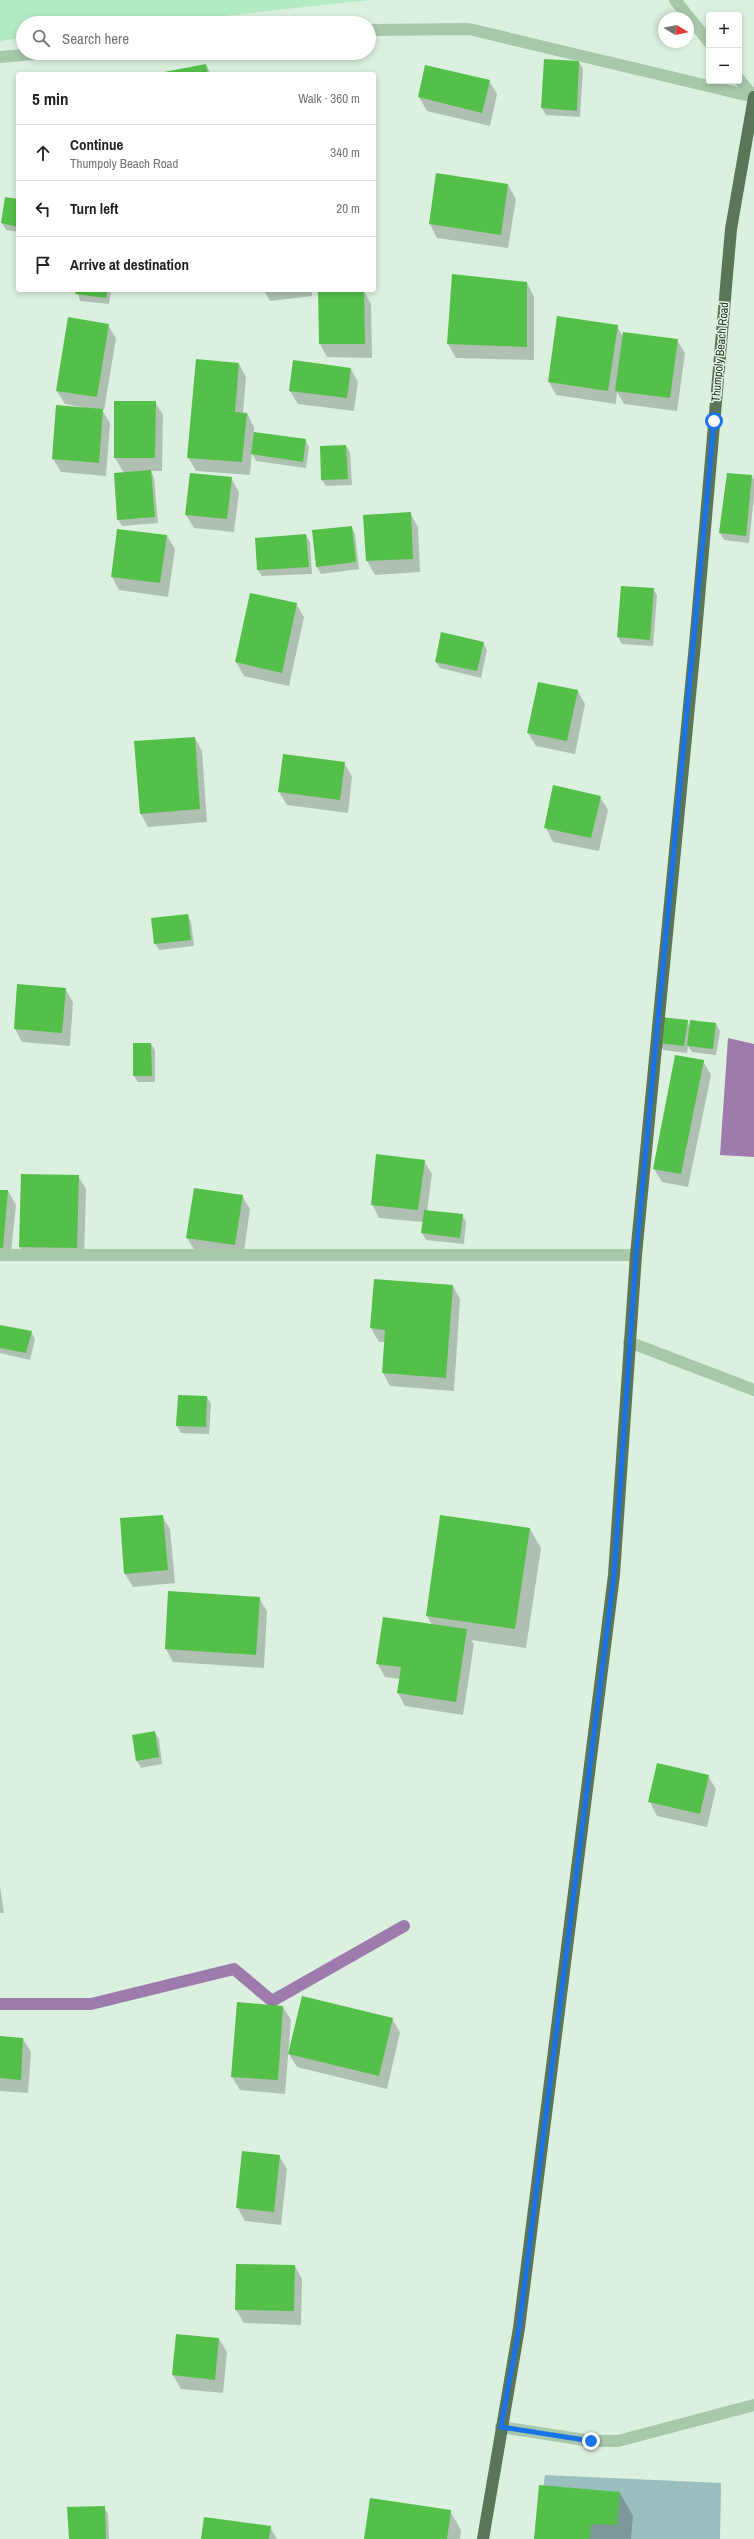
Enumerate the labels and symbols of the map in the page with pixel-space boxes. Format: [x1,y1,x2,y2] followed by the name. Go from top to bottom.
[658,12,694,48] north arrow
[708,301,732,403] street label: Thumpoly Beach Road
[705,412,723,430] route start
[582,2432,600,2450] route end

